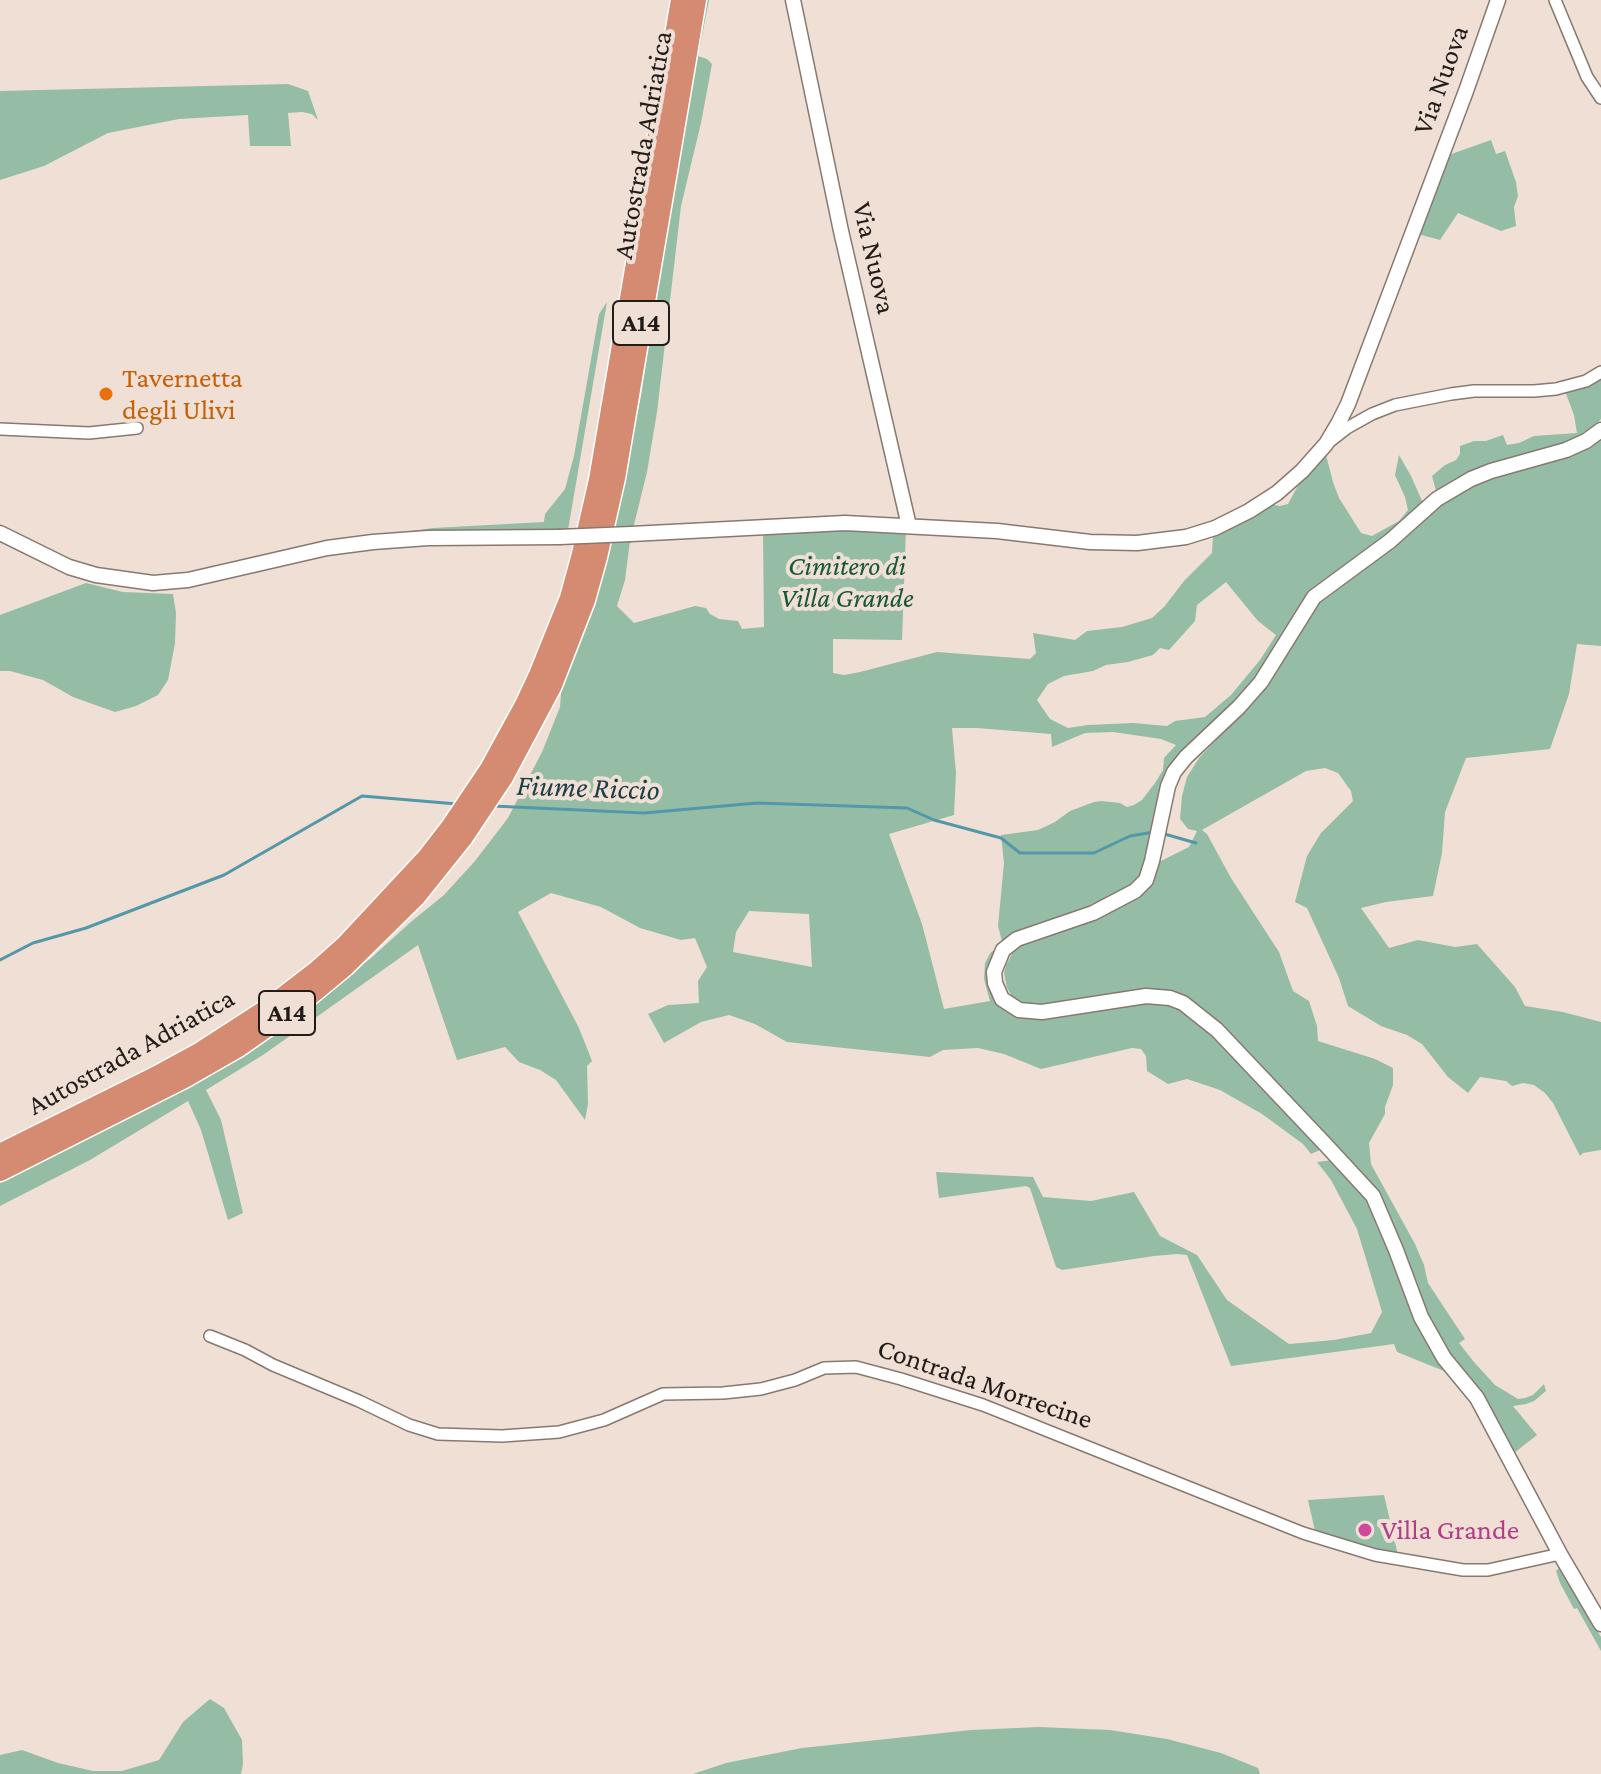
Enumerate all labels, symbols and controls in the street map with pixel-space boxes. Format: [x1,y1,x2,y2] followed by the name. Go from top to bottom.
[1406,21,1476,139] street label: Via Nuova
[606,28,680,262] street label: Autostrada Adriatica
[845,199,903,317] street label: Via Nuova
[613,301,669,345] road number: A14
[122,361,243,427] place label: Tavernetta degli Ulivi
[97,385,115,403] marker: Tavernetta degli Ulivi
[780,549,914,615] park label: Cimitero di Villa Grande
[516,768,660,808] water label: Fiume Riccio
[22,981,240,1123] street label: Autostrada Adriatica
[259,991,315,1035] road number: A14
[873,1332,1097,1436] street label: Contrada Morrecine
[1381,1513,1519,1547] place label: Villa Grande
[1356,1521,1374,1539] marker: Villa Grande

